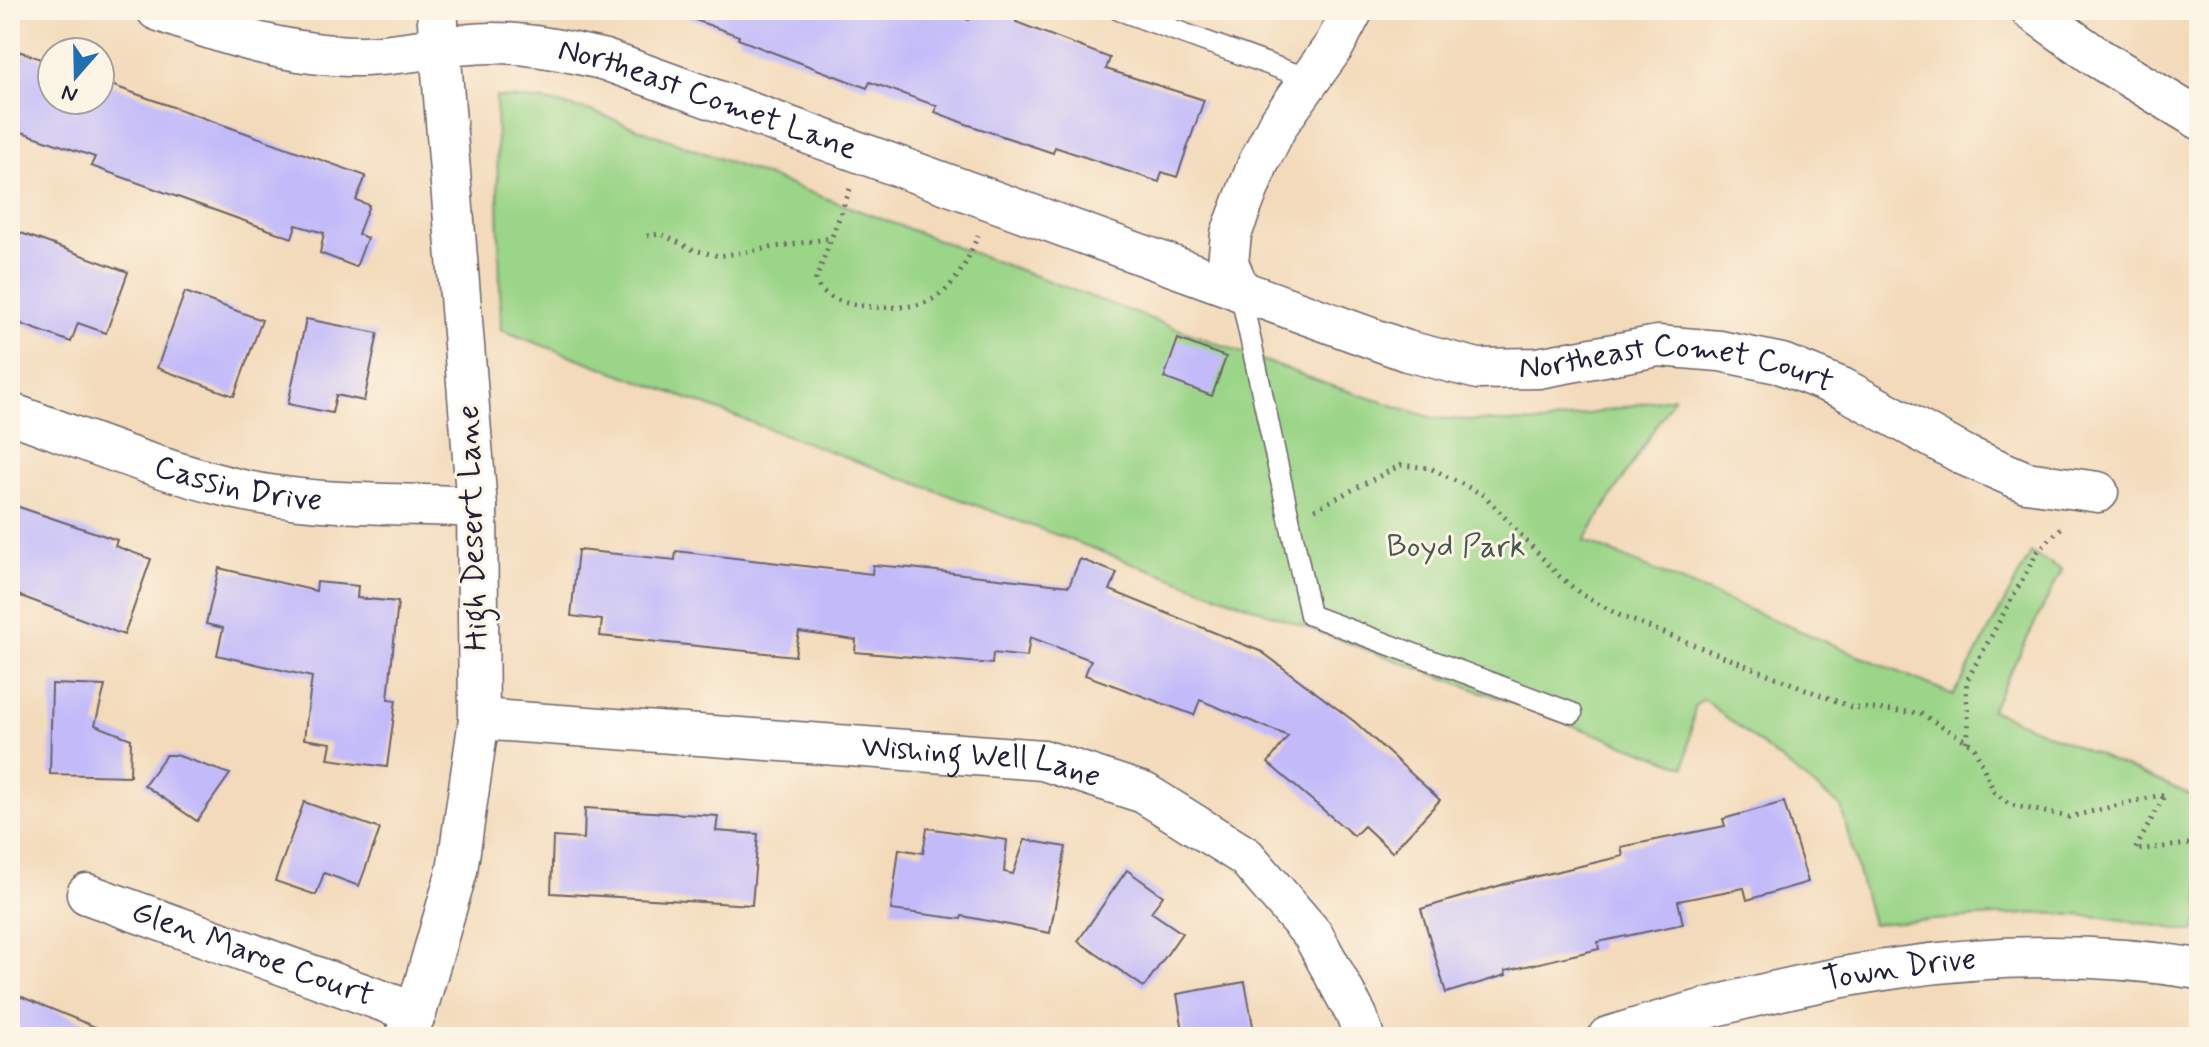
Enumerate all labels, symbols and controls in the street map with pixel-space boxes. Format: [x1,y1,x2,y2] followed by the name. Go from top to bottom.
[554,29,863,171] street label: Northeast Comet Lane
[36,36,116,116] north arrow
[58,77,82,109] text: N
[1518,325,1840,403] street label: Northeast Comet Court
[448,404,501,652] street label: High Desert Lane
[149,446,324,522] street label: Cassin Drive
[1386,526,1526,568] park label: Boyd Park
[860,726,1106,798] street label: Wishing Well Lane
[126,891,379,1017] street label: Glen Maroe Court
[1820,939,1978,1001] street label: Town Drive

